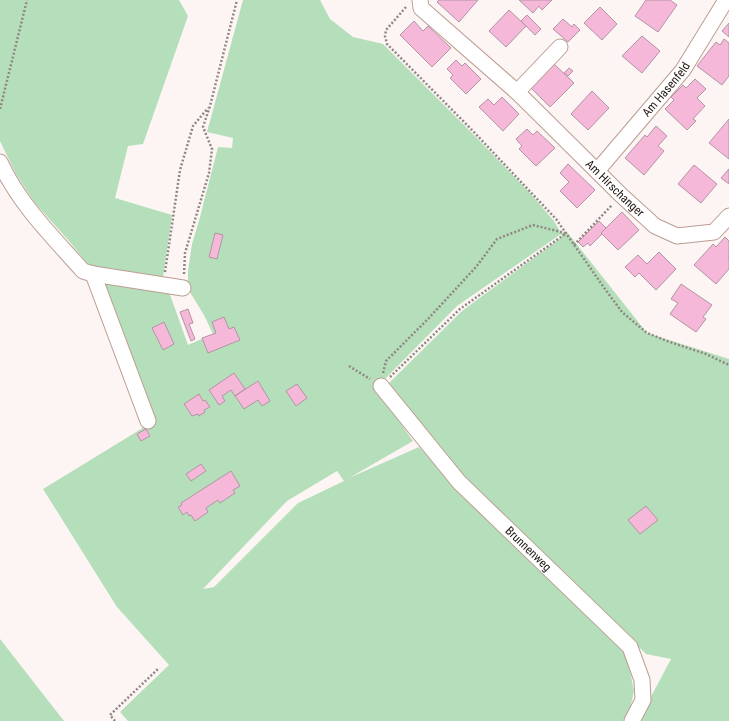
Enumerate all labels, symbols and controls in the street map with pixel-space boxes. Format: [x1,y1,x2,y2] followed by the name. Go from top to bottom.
[639,60,693,120] street label: Am Hasenfeld
[583,157,647,220] street label: Am Hirschanger
[502,524,554,574] street label: Brunnenweg

